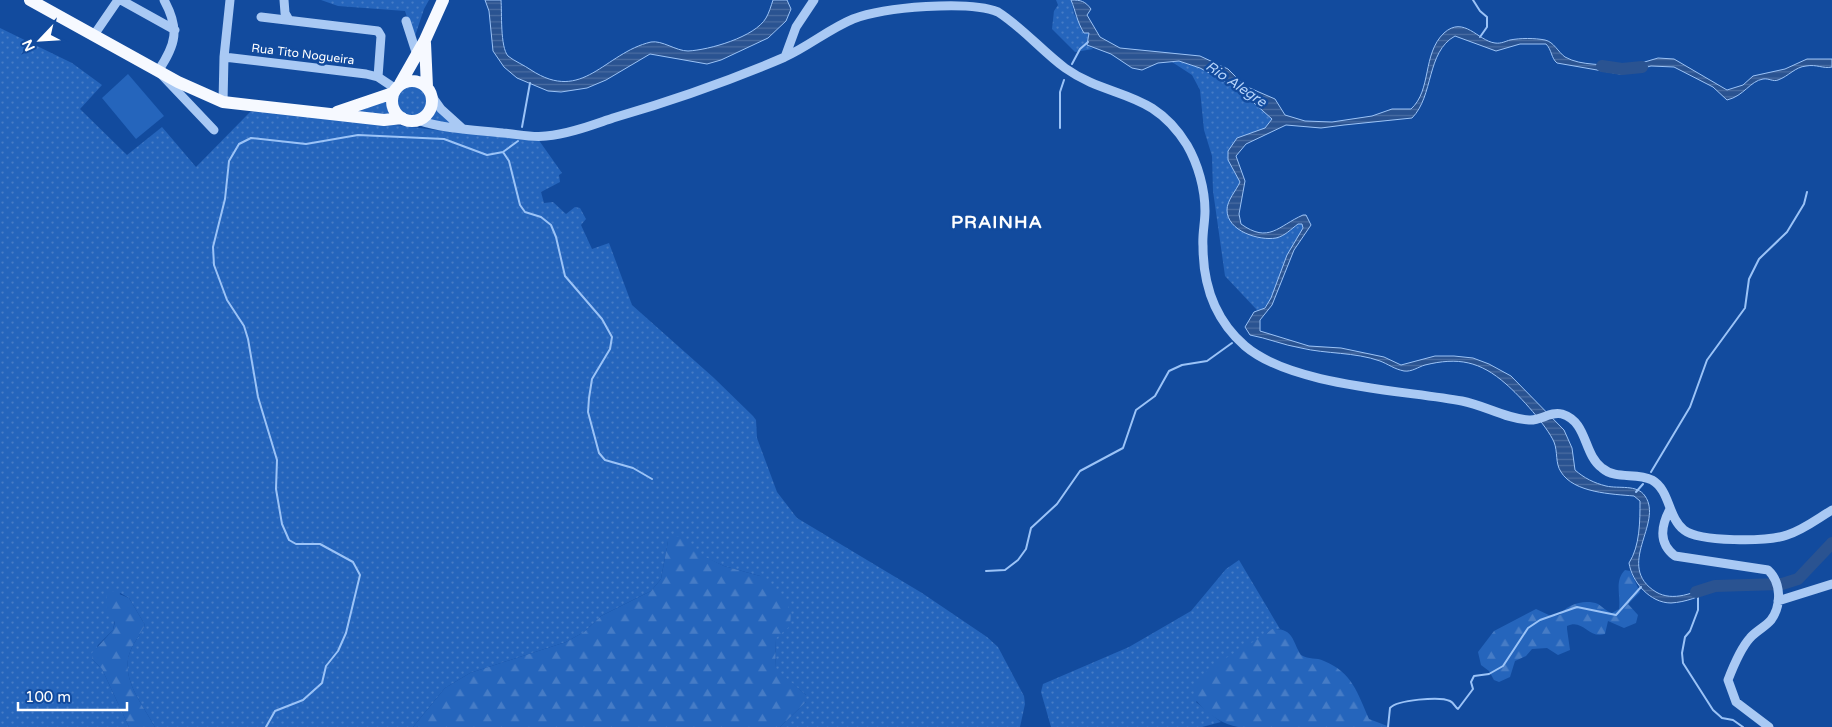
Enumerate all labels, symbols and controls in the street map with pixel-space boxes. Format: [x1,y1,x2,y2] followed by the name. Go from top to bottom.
[15,15,65,65] north arrow
[19,37,39,54] text: N
[251,41,355,67] street label: Rua Tito Nogueira
[1203,58,1270,111] water label: Rio Alegre
[951,211,1043,233] district label: PRAINHA
[18,680,126,712] scale bar
[25,688,71,706] text: 100 m

